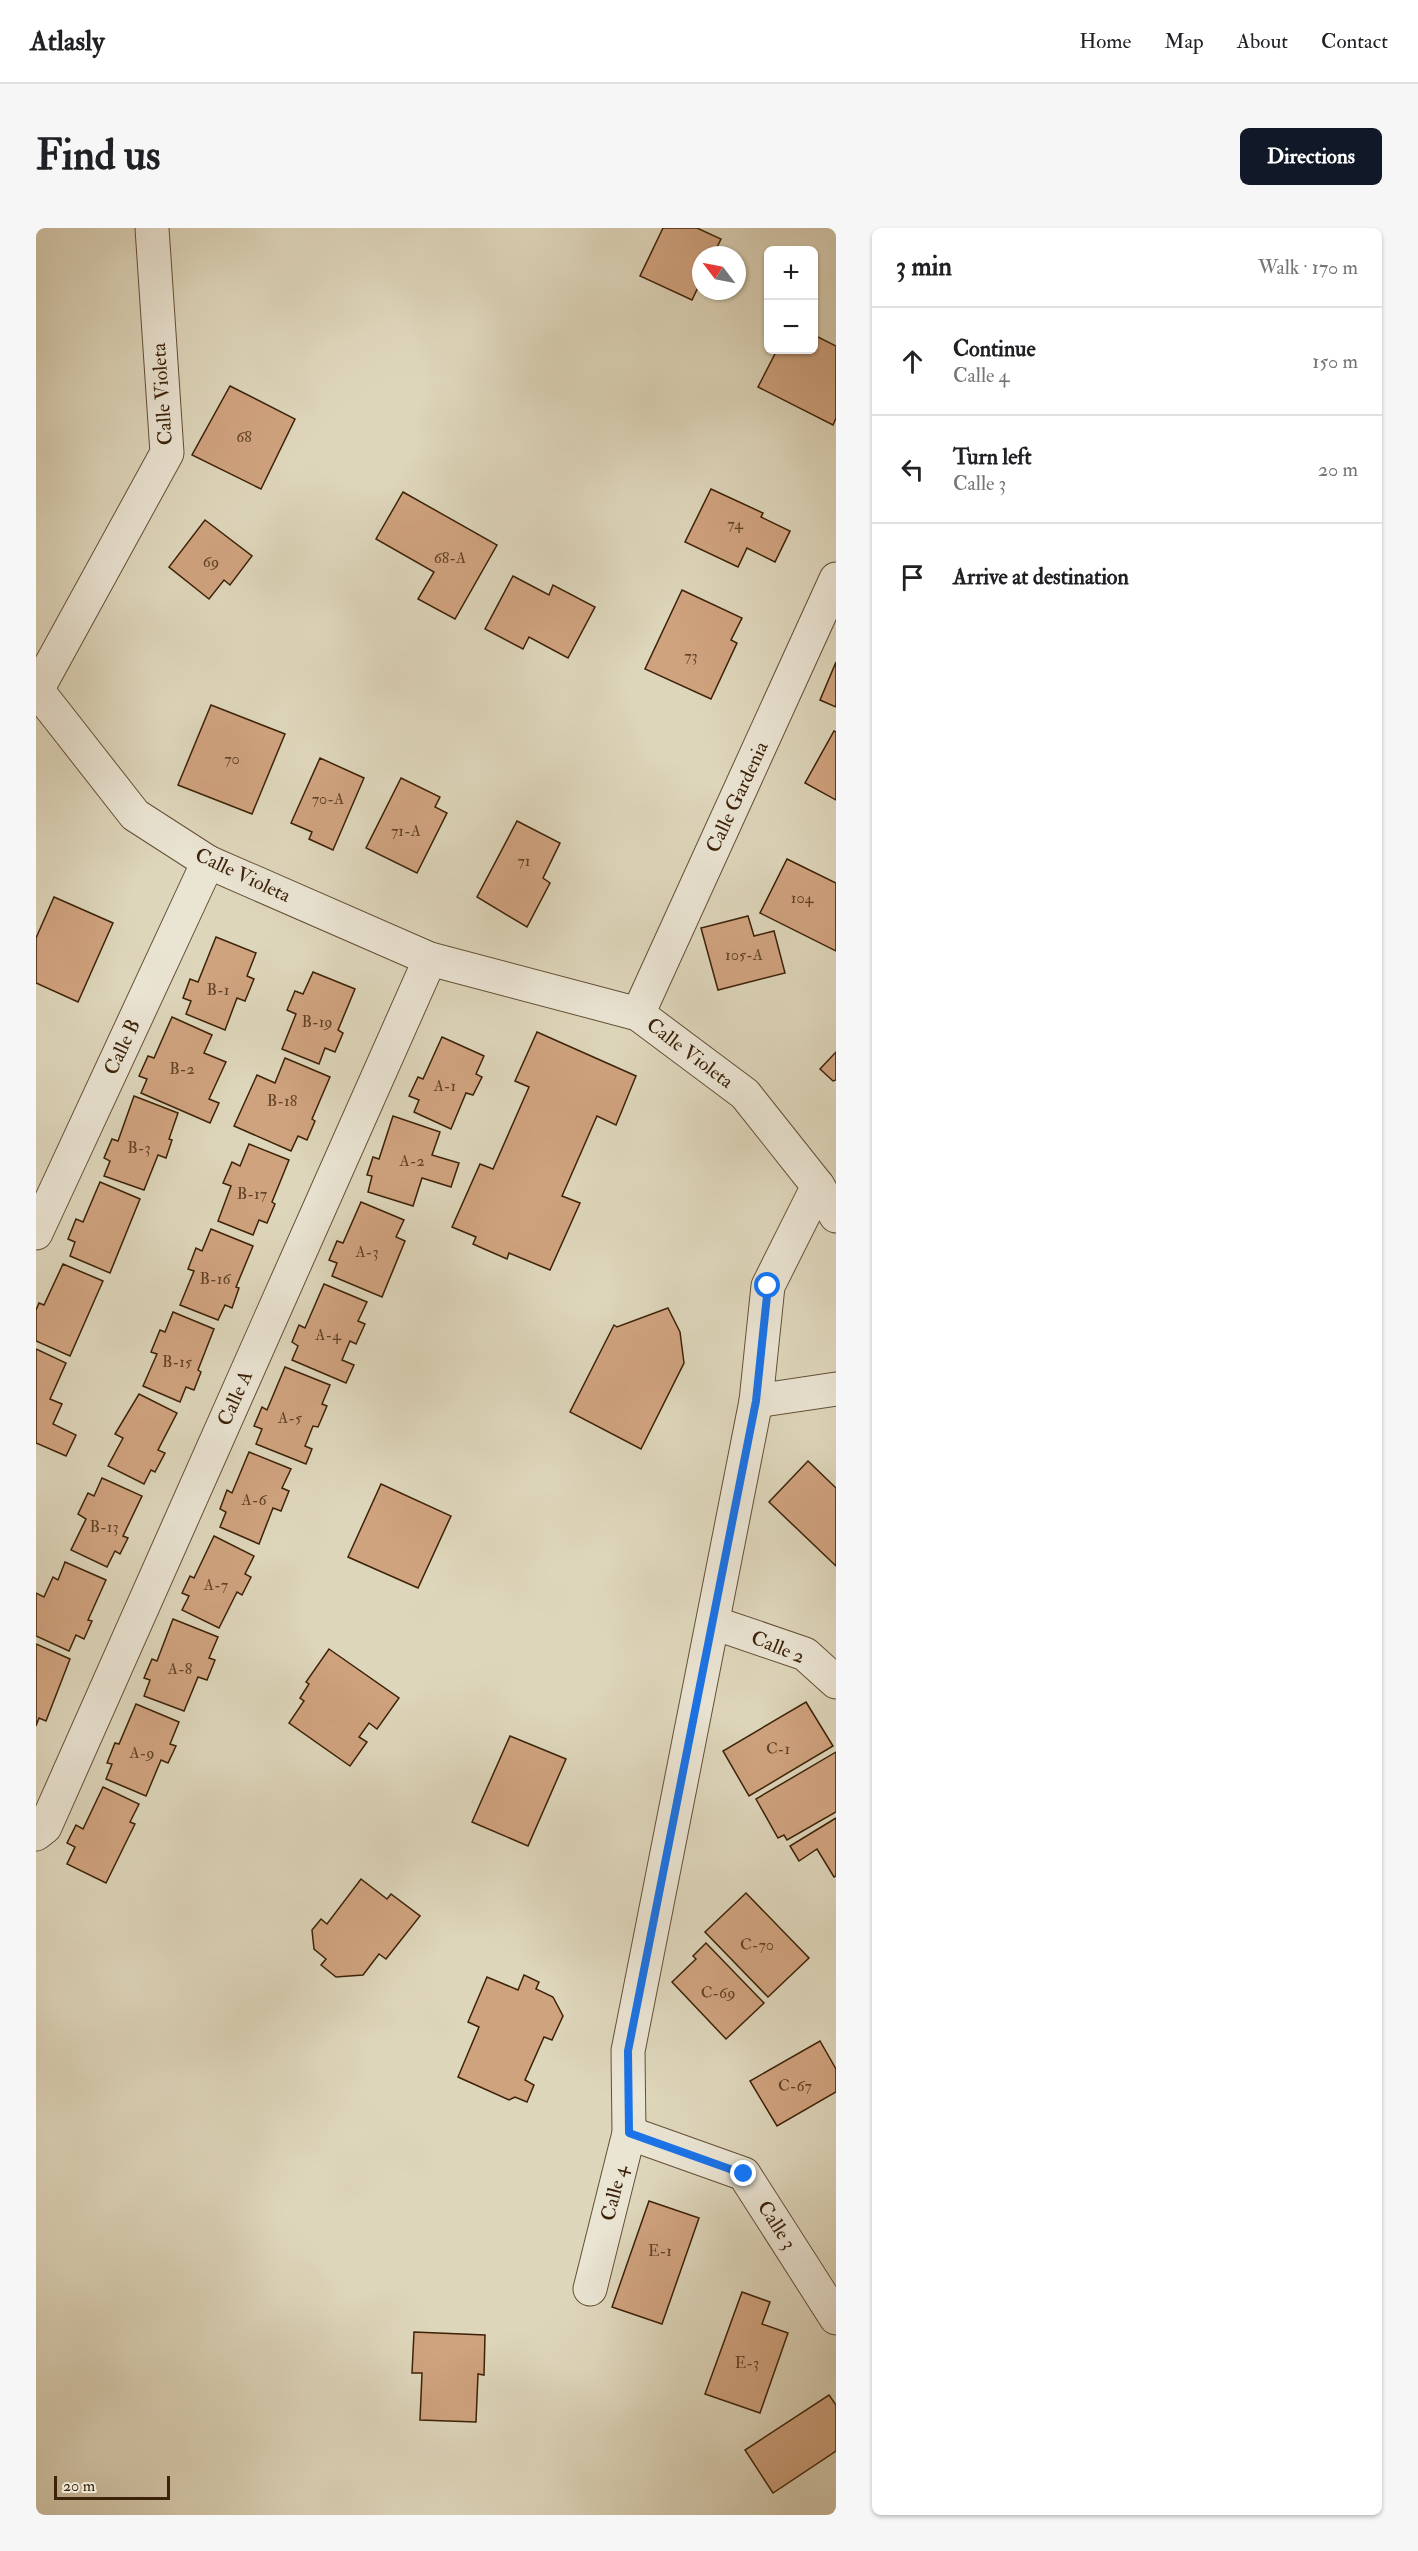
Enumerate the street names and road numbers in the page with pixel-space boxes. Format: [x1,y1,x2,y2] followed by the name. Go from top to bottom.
[146,341,178,446] street label: Calle Violeta
[700,737,774,857] street label: Calle Gardenia
[191,842,295,908] street label: Calle Violeta
[642,1012,739,1094] street label: Calle Violeta
[98,1015,146,1079] street label: Calle B
[212,1366,258,1430] street label: Calle A
[748,1625,808,1669] street label: Calle 2
[595,2161,633,2223] street label: Calle 4
[752,2196,802,2254] street label: Calle 3

